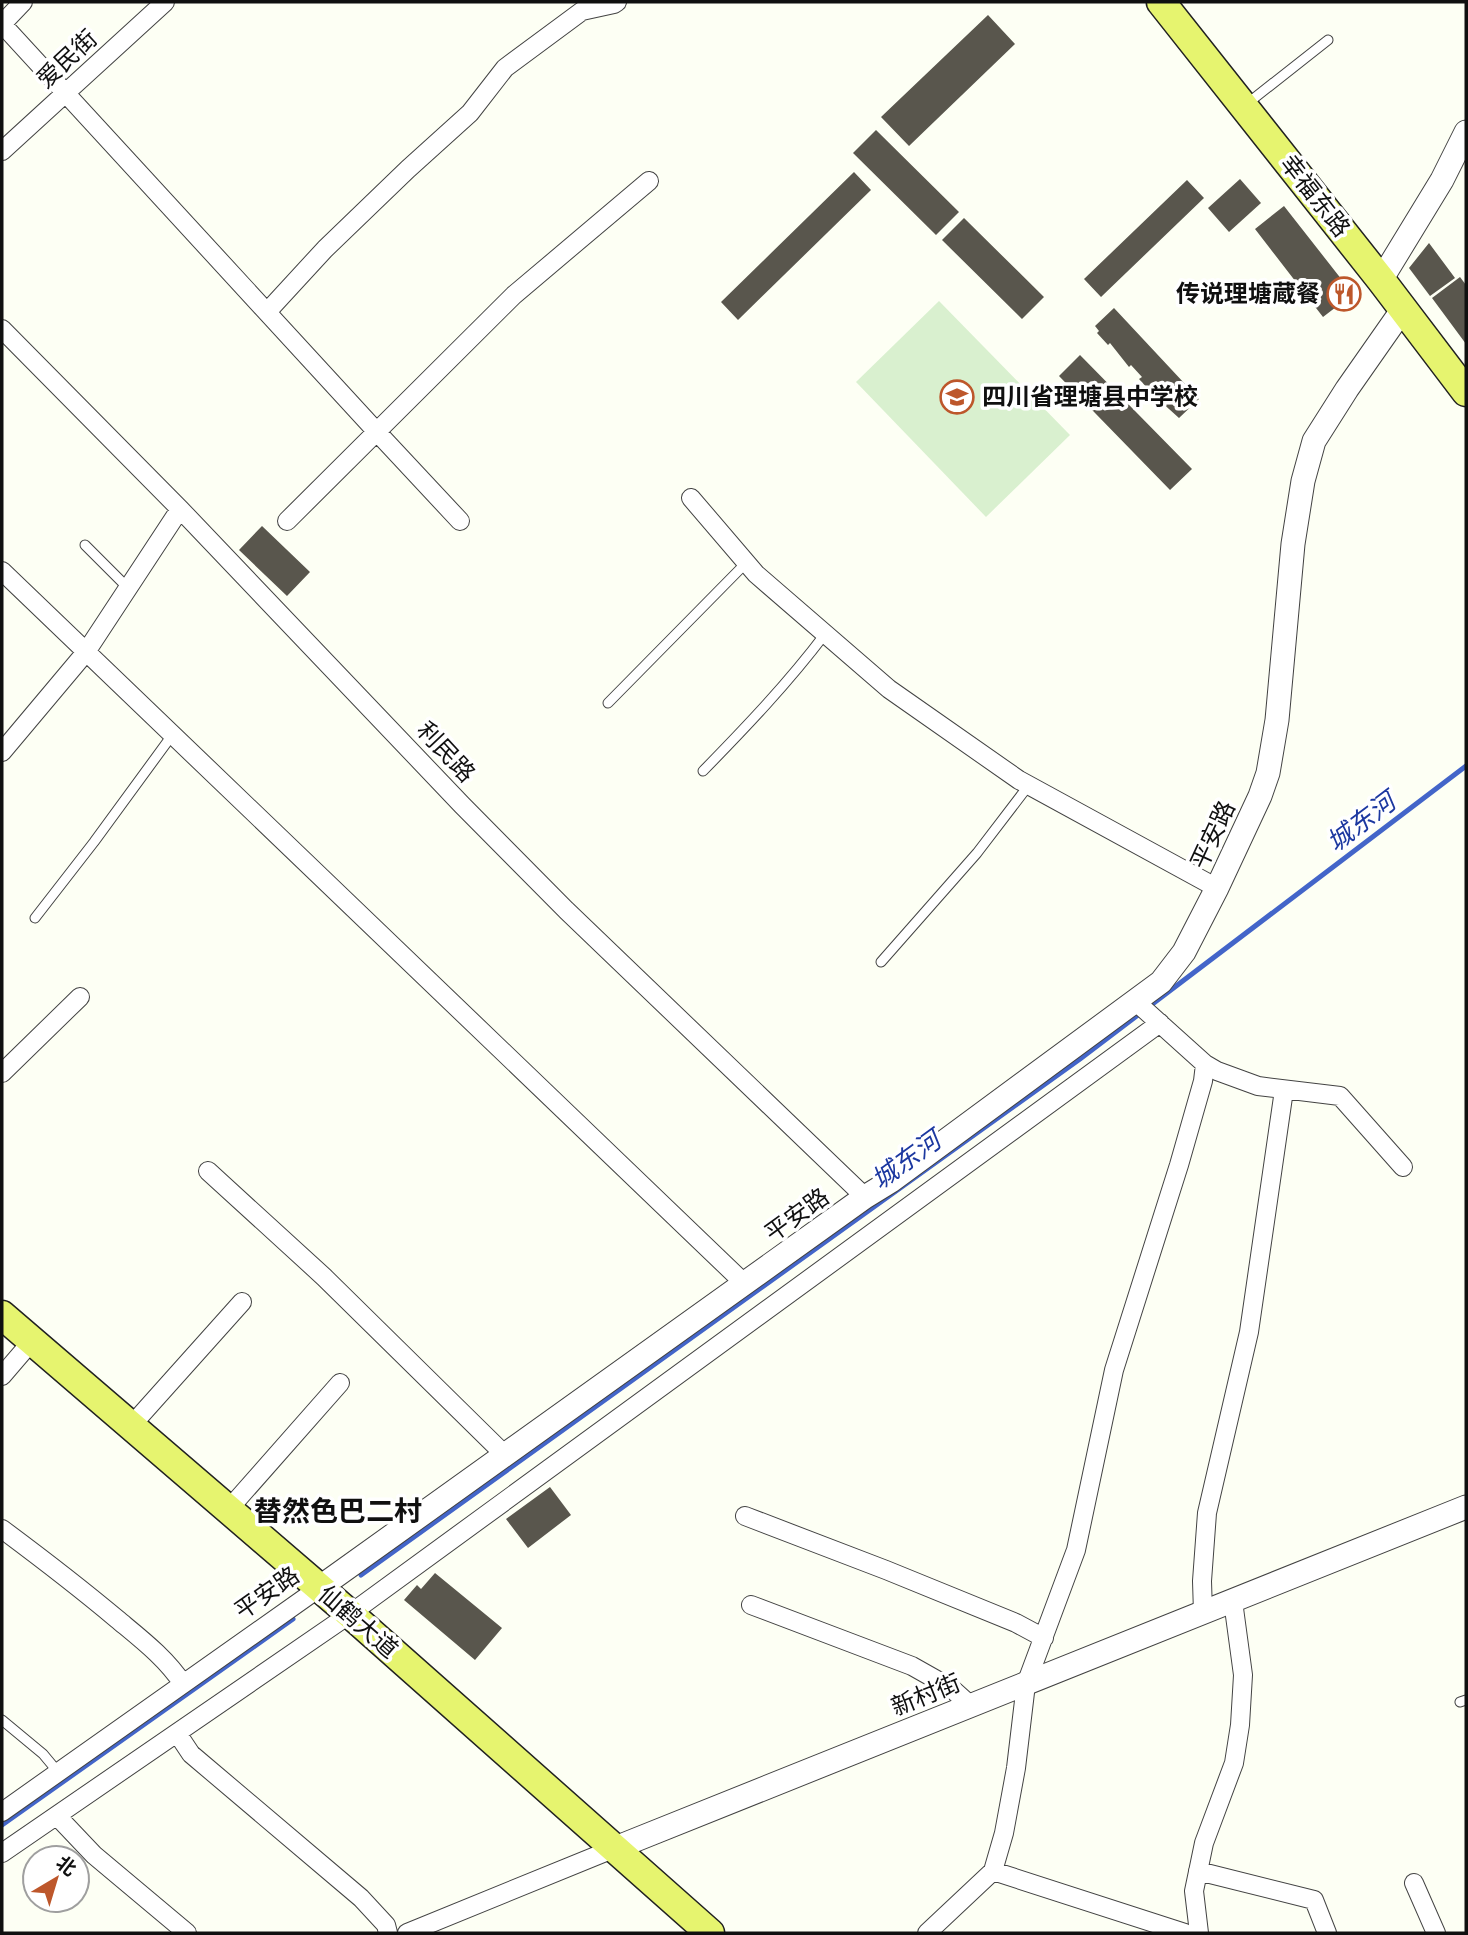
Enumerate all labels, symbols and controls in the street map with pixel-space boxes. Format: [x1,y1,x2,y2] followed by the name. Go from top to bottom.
[30,23,104,95] street label: 爱民街
[1274,148,1357,243] street label: 幸福东路
[1325,275,1363,313] restaurant icon: 传说理塘蔵餐
[1176,278,1320,309] place label: 传说理塘蔵餐
[938,378,976,416] school or university icon: 四川省理塘县中学校
[982,381,1198,412] place label: 四川省理塘县中学校
[410,715,482,789] street label: 利民路
[1320,782,1406,858] water label: 城东河
[1183,796,1242,874] street label: 平安路
[864,1120,951,1196] water label: 城东河
[758,1181,835,1248] street label: 平安路
[254,1493,422,1529] district label: 替然色巴二村
[228,1559,305,1626] street label: 平安路
[312,1578,405,1665] street label: 仙鹤大道
[887,1667,965,1722] street label: 新村街
[21,1844,91,1914] north arrow
[52,1850,81,1881] text: 北

